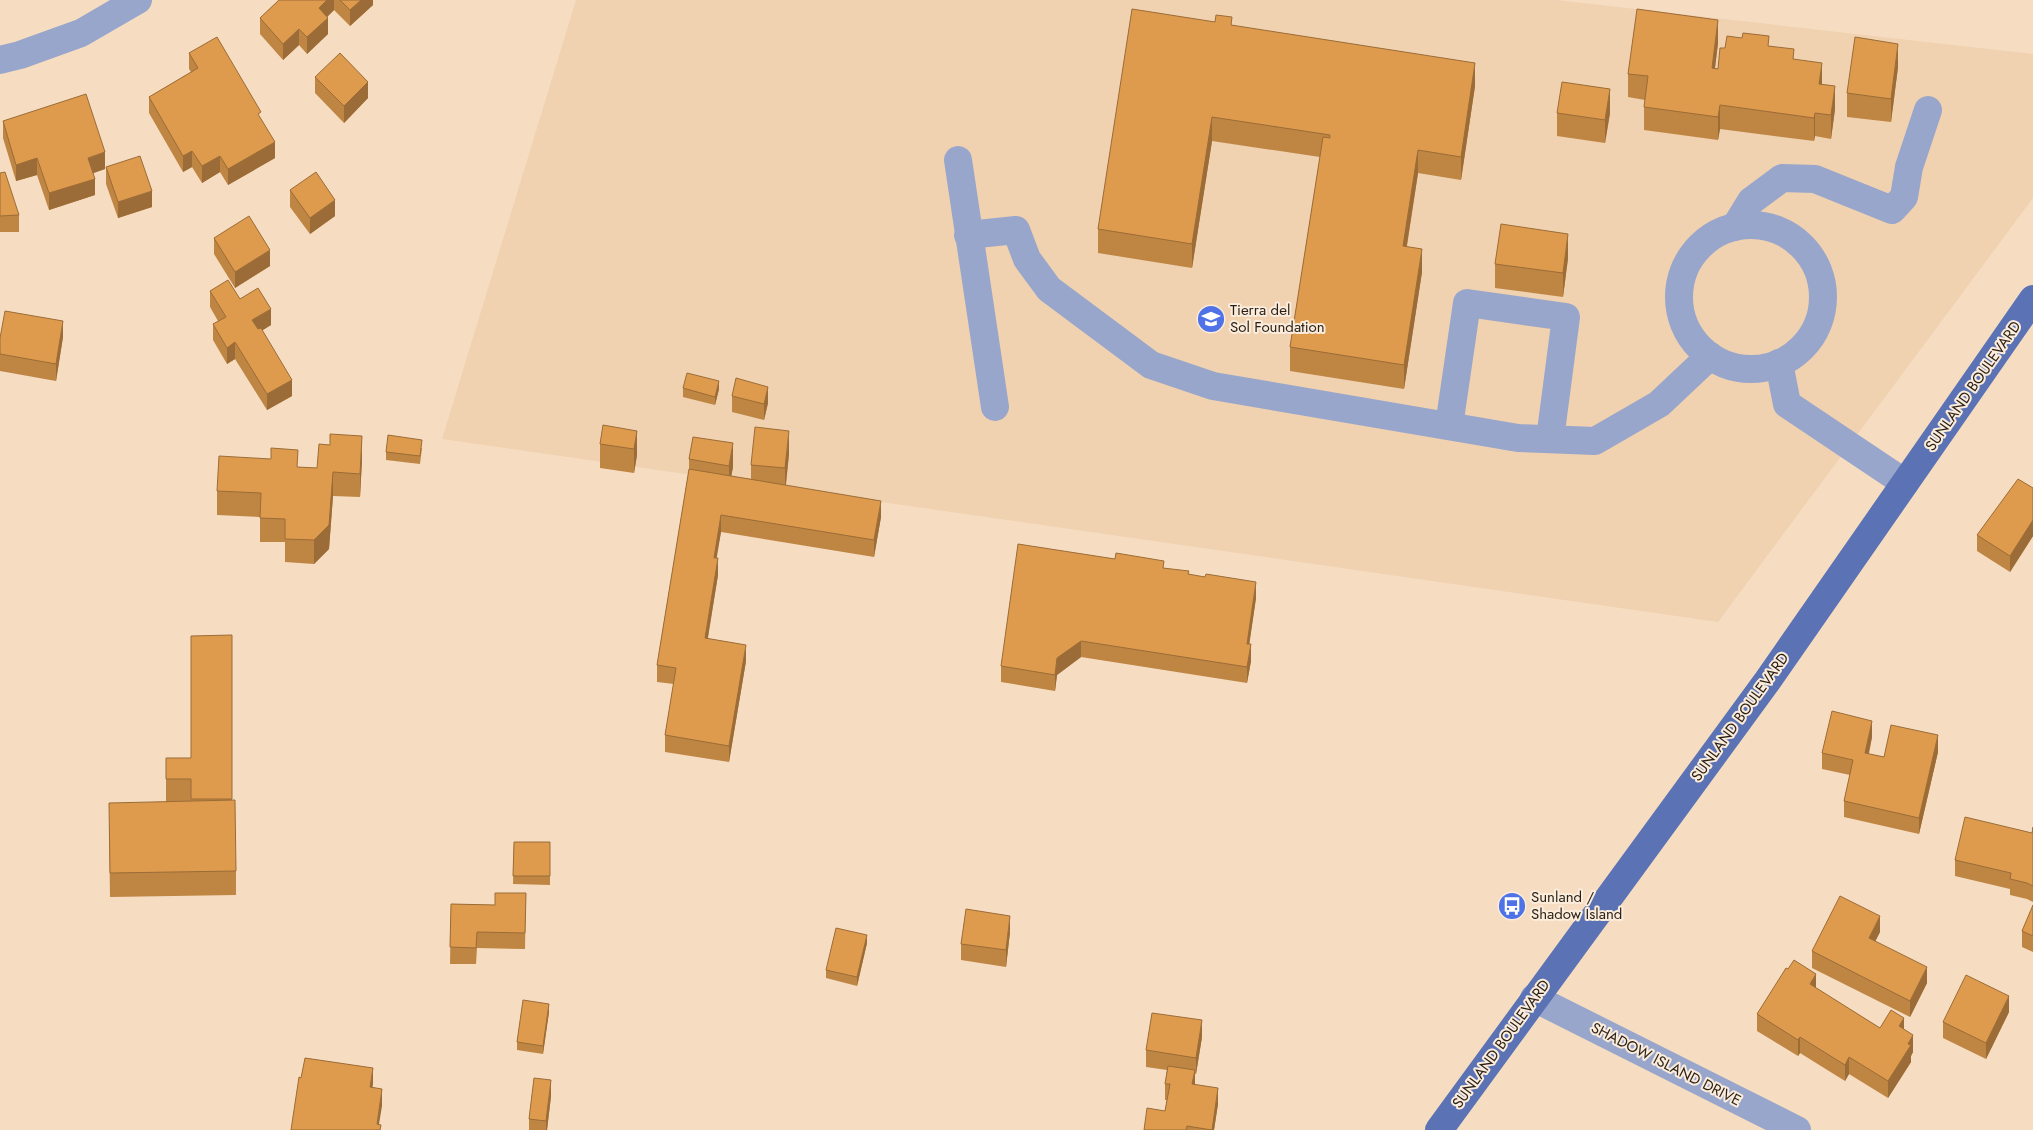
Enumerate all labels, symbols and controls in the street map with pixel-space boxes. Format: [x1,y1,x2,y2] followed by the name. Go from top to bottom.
[1230,299,1325,338] place label: Tierra del Sol Foundation
[1196,304,1226,334] school or university icon: Tierra del Sol Foundation
[1920,317,2026,455] street label: SUNLAND BOULEVARD
[1686,648,1794,786] street label: SUNLAND BOULEVARD
[1531,886,1622,925] place label: Sunland / Shadow Island
[1497,891,1527,921] bus stop icon: Sunland / Shadow Island
[1447,975,1555,1113] street label: SUNLAND BOULEVARD
[1587,1017,1745,1111] street label: SHADOW ISLAND DRIVE

